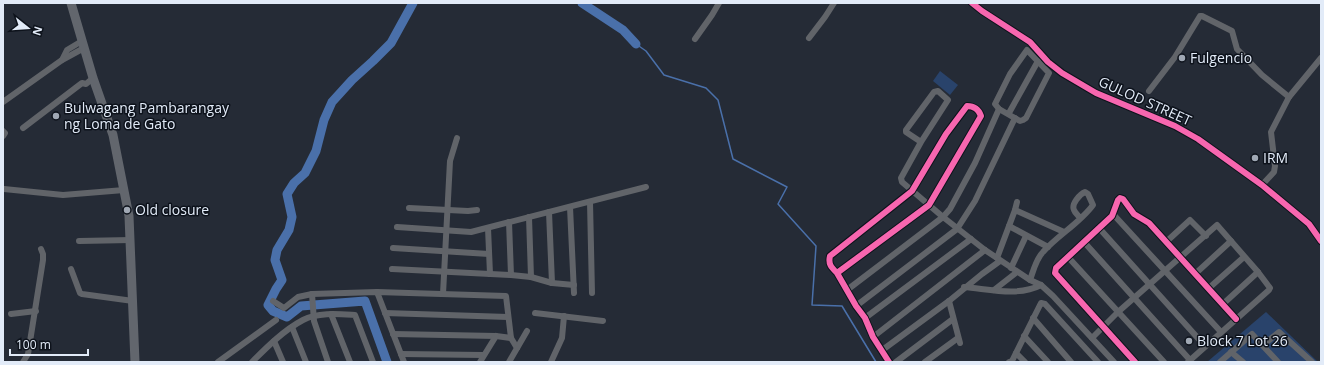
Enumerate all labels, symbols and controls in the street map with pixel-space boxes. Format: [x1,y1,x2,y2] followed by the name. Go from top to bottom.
[8,8,48,48] north arrow
[30,25,47,38] text: N
[1190,48,1252,67] place label: Fulgencio
[1177,53,1187,63] marker: Fulgencio
[1096,72,1195,130] street label: GULOD STREET
[64,98,230,133] place label: Bulwagang Pambarangay ng Loma de Gato
[51,111,61,121] marker: Bulwagang Pambarangay ng Loma de Gato
[1263,148,1288,167] place label: IRM
[1250,153,1260,163] marker: IRM
[135,200,209,219] place label: Old closure
[122,205,132,215] marker: Old closure
[10,331,88,357] scale bar
[1197,331,1288,350] place label: Block 7 Lot 26
[16,336,51,353] text: 100 m
[1184,336,1194,346] marker: Block 7 Lot 26

